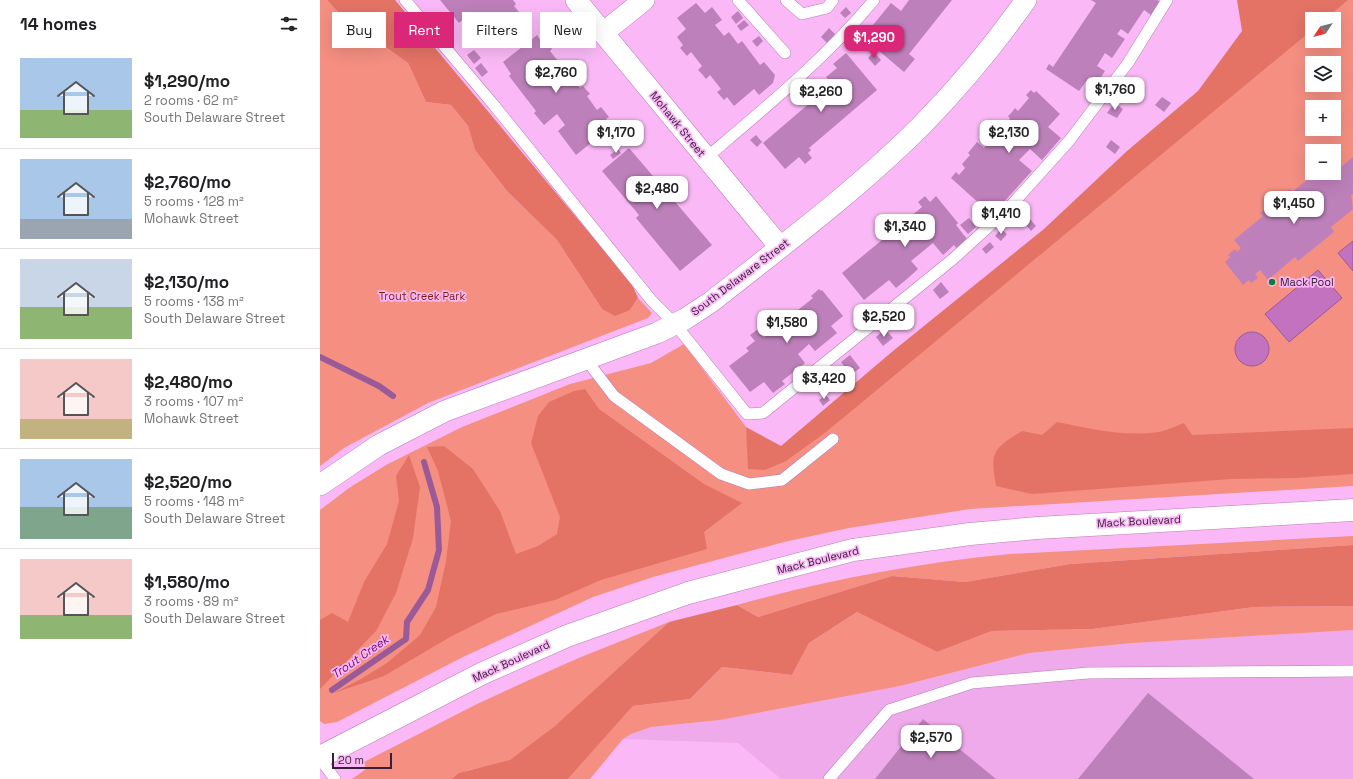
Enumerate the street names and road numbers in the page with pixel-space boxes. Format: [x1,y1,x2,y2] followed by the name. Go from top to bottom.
[647,88,709,160] street label: Mohawk Street
[688,235,792,319] street label: South Delaware Street
[1097,512,1181,530] street label: Mack Boulevard
[776,543,860,577] street label: Mack Boulevard
[470,637,552,685] street label: Mack Boulevard

